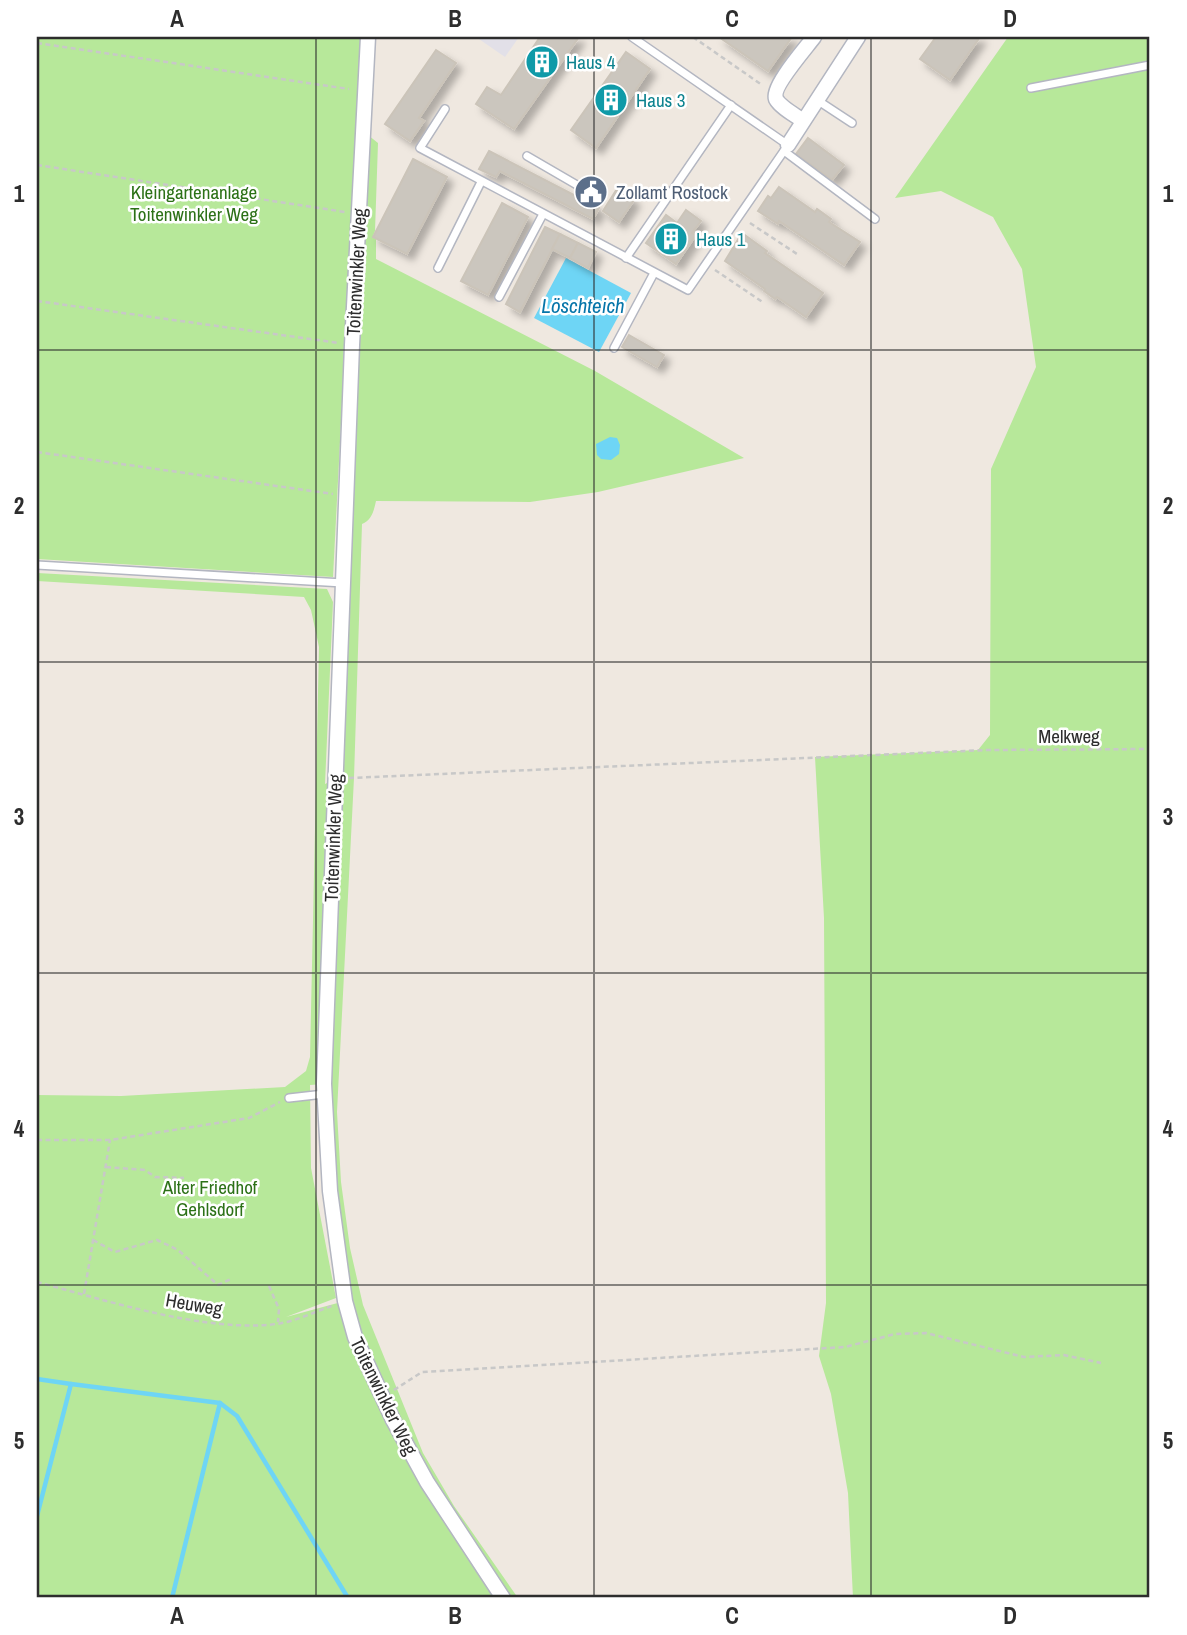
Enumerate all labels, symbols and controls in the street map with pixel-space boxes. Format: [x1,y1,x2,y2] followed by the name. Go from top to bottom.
[170,3,184,34] text: A
[448,3,462,34] text: B
[725,3,739,34] text: C
[1003,3,1017,34] text: D
[523,43,561,81] building icon: Haus 4
[566,49,616,75] place label: Haus 4
[592,81,630,119] building icon: Haus 3
[636,87,685,113] place label: Haus 3
[572,173,610,211] public building icon: Zollamt Rostock
[14,178,25,209] text: 1
[1163,178,1174,209] text: 1
[130,179,258,227] park label: Kleingartenanlage Toitenwinkler Weg
[616,179,728,205] place label: Zollamt Rostock
[340,207,372,337] street label: Toitenwinkler Weg
[652,220,690,258] building icon: Haus 1
[696,226,746,252] place label: Haus 1
[541,291,625,320] water label: Löschteich
[14,490,24,521] text: 2
[1163,490,1173,521] text: 2
[1038,723,1100,749] street label: Melkweg
[318,773,348,902] street label: Toitenwinkler Weg
[14,801,24,832] text: 3
[1163,801,1173,832] text: 3
[14,1113,25,1144] text: 4
[1163,1113,1174,1144] text: 4
[162,1174,258,1222] park label: Alter Friedhof Gehlsdorf
[164,1286,225,1322] street label: Heuweg
[344,1333,424,1459] street label: Toitenwinkler Weg
[14,1425,24,1456] text: 5
[1163,1425,1173,1456] text: 5
[170,1600,184,1631] text: A
[448,1600,462,1631] text: B
[725,1600,739,1631] text: C
[1003,1600,1017,1631] text: D

